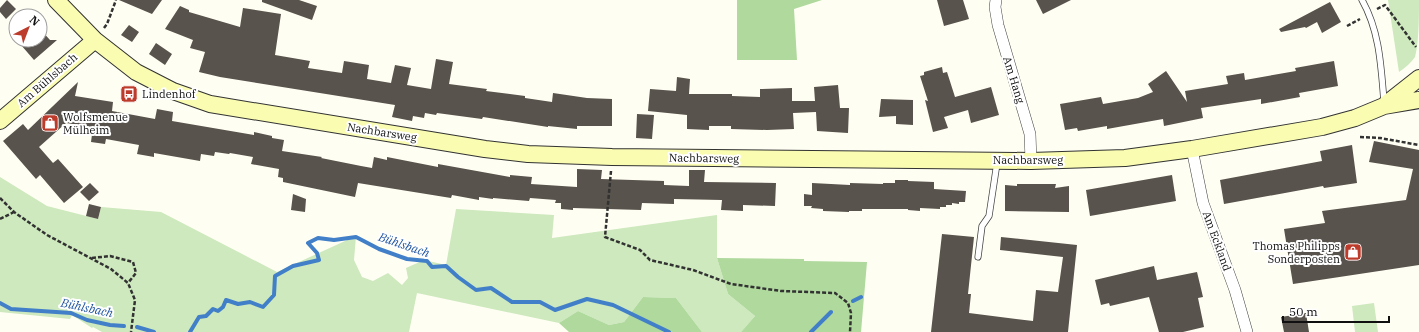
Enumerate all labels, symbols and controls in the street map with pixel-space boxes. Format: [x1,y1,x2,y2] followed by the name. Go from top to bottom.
[8,8,48,48] north arrow
[27,12,43,29] text: N
[14,50,80,110] street label: Am Bühlsbach
[1000,55,1028,105] street label: Am Hang
[119,84,139,104] bus stop icon: Lindenhof
[142,87,197,101] place label: Lindenhof
[63,110,128,137] place label: Wolfsmenue Mülheim
[40,113,60,133] shop icon: Wolfsmenue Mülheim
[346,120,418,144] street label: Nachbarsweg
[669,150,739,166] street label: Nachbarsweg
[993,153,1063,167] street label: Nachbarsweg
[1200,209,1234,273] street label: Am Eckland
[376,228,432,260] water label: Bühlsbach
[1253,239,1340,266] place label: Thomas Philipps Sonderposten
[1343,242,1363,262] shop icon: Thomas Philipps Sonderposten
[59,294,115,320] water label: Bühlsbach
[1283,298,1389,324] scale bar
[1289,304,1318,319] text: 50 m

